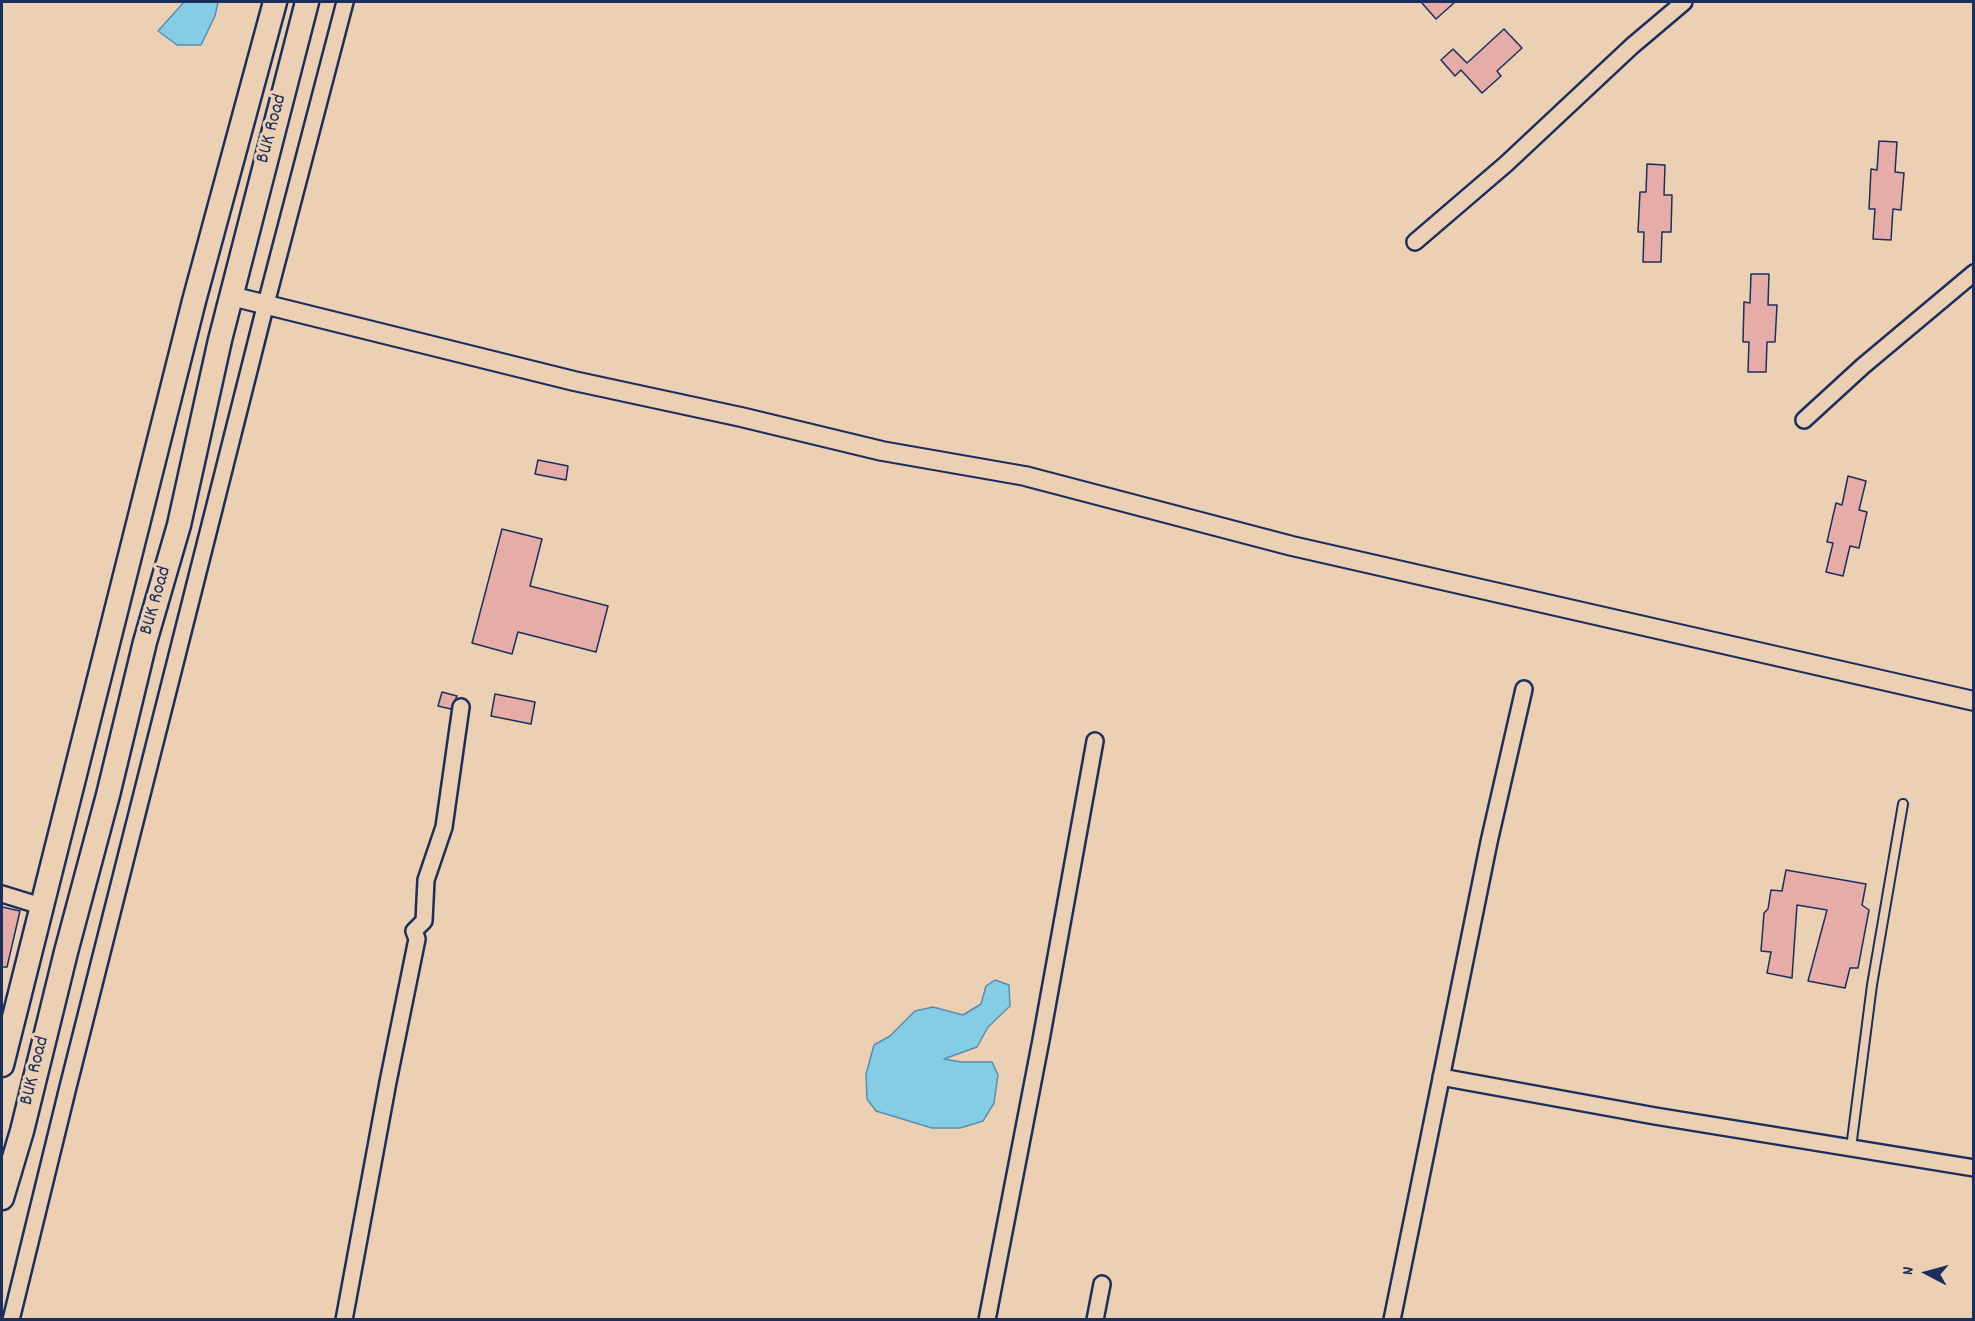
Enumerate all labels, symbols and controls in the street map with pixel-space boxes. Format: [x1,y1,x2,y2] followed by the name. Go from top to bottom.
[252,92,294,166] street label: BUK Road
[136,564,178,638] street label: BUK Road
[16,1034,56,1108] street label: BUK Road
[1897,1243,1957,1303] north arrow
[1897,1266,1920,1276] text: N

